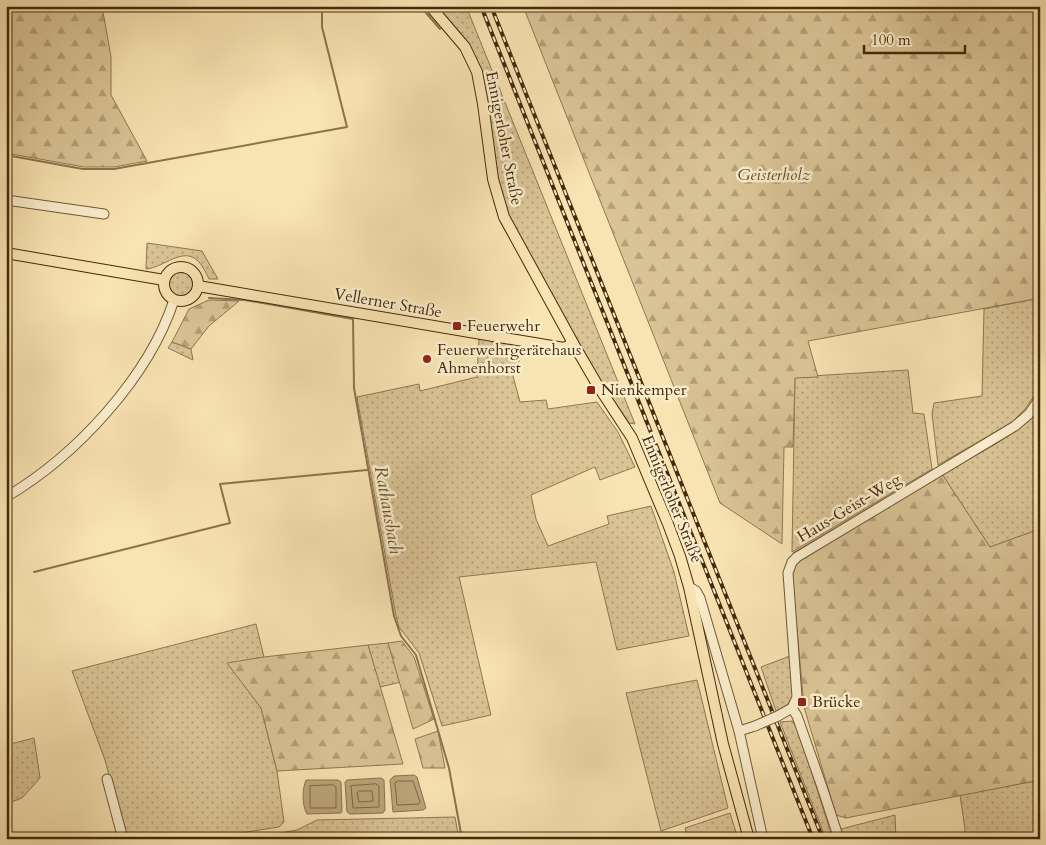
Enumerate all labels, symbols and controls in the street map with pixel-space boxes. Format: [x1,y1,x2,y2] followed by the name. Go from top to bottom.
[864,22,965,54] scale bar
[871,30,911,50] text: 100 m
[480,69,528,207] street label: Ennigerloher Straße
[738,164,811,186] park label: Geisterholz
[332,283,444,323] street label: Vellerner Straße
[467,315,540,337] place label: Feuerwehr
[451,320,463,332] marker: Feuerwehr
[437,339,581,379] place label: Feuerwehrgerätehaus Ahmenhorst
[421,353,433,365] marker: Feuerwehrgerätehaus Ahmenhorst
[601,379,687,401] place label: Nienkemper
[585,384,597,396] marker: Nienkemper
[636,432,708,566] street label: Ennigerloher Straße
[368,464,408,556] water label: Rathausbach
[793,468,905,548] street label: Haus-Geist-Weg
[812,691,861,713] place label: Brücke
[796,696,808,708] marker: Brücke

